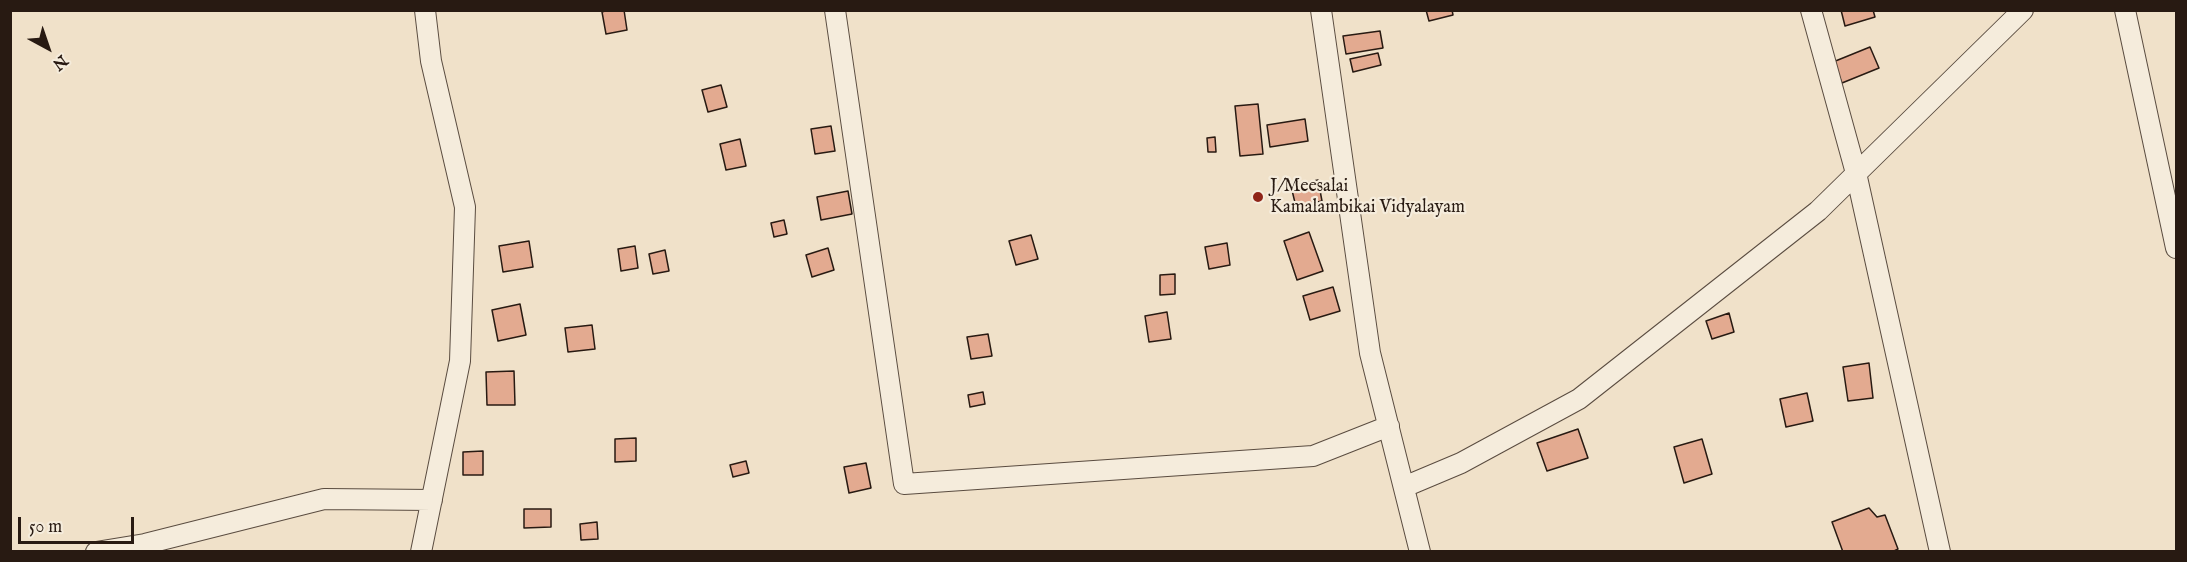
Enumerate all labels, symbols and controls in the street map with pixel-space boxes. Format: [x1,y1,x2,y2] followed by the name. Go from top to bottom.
[18,18,78,78] north arrow
[48,50,71,74] text: N
[1270,176,1465,219] place label: J/Meesalai Kamalambikai Vidyalayam
[1251,190,1265,204] marker: J/Meesalai Kamalambikai Vidyalayam
[21,505,136,543] scale bar
[29,516,62,539] text: 50 m

